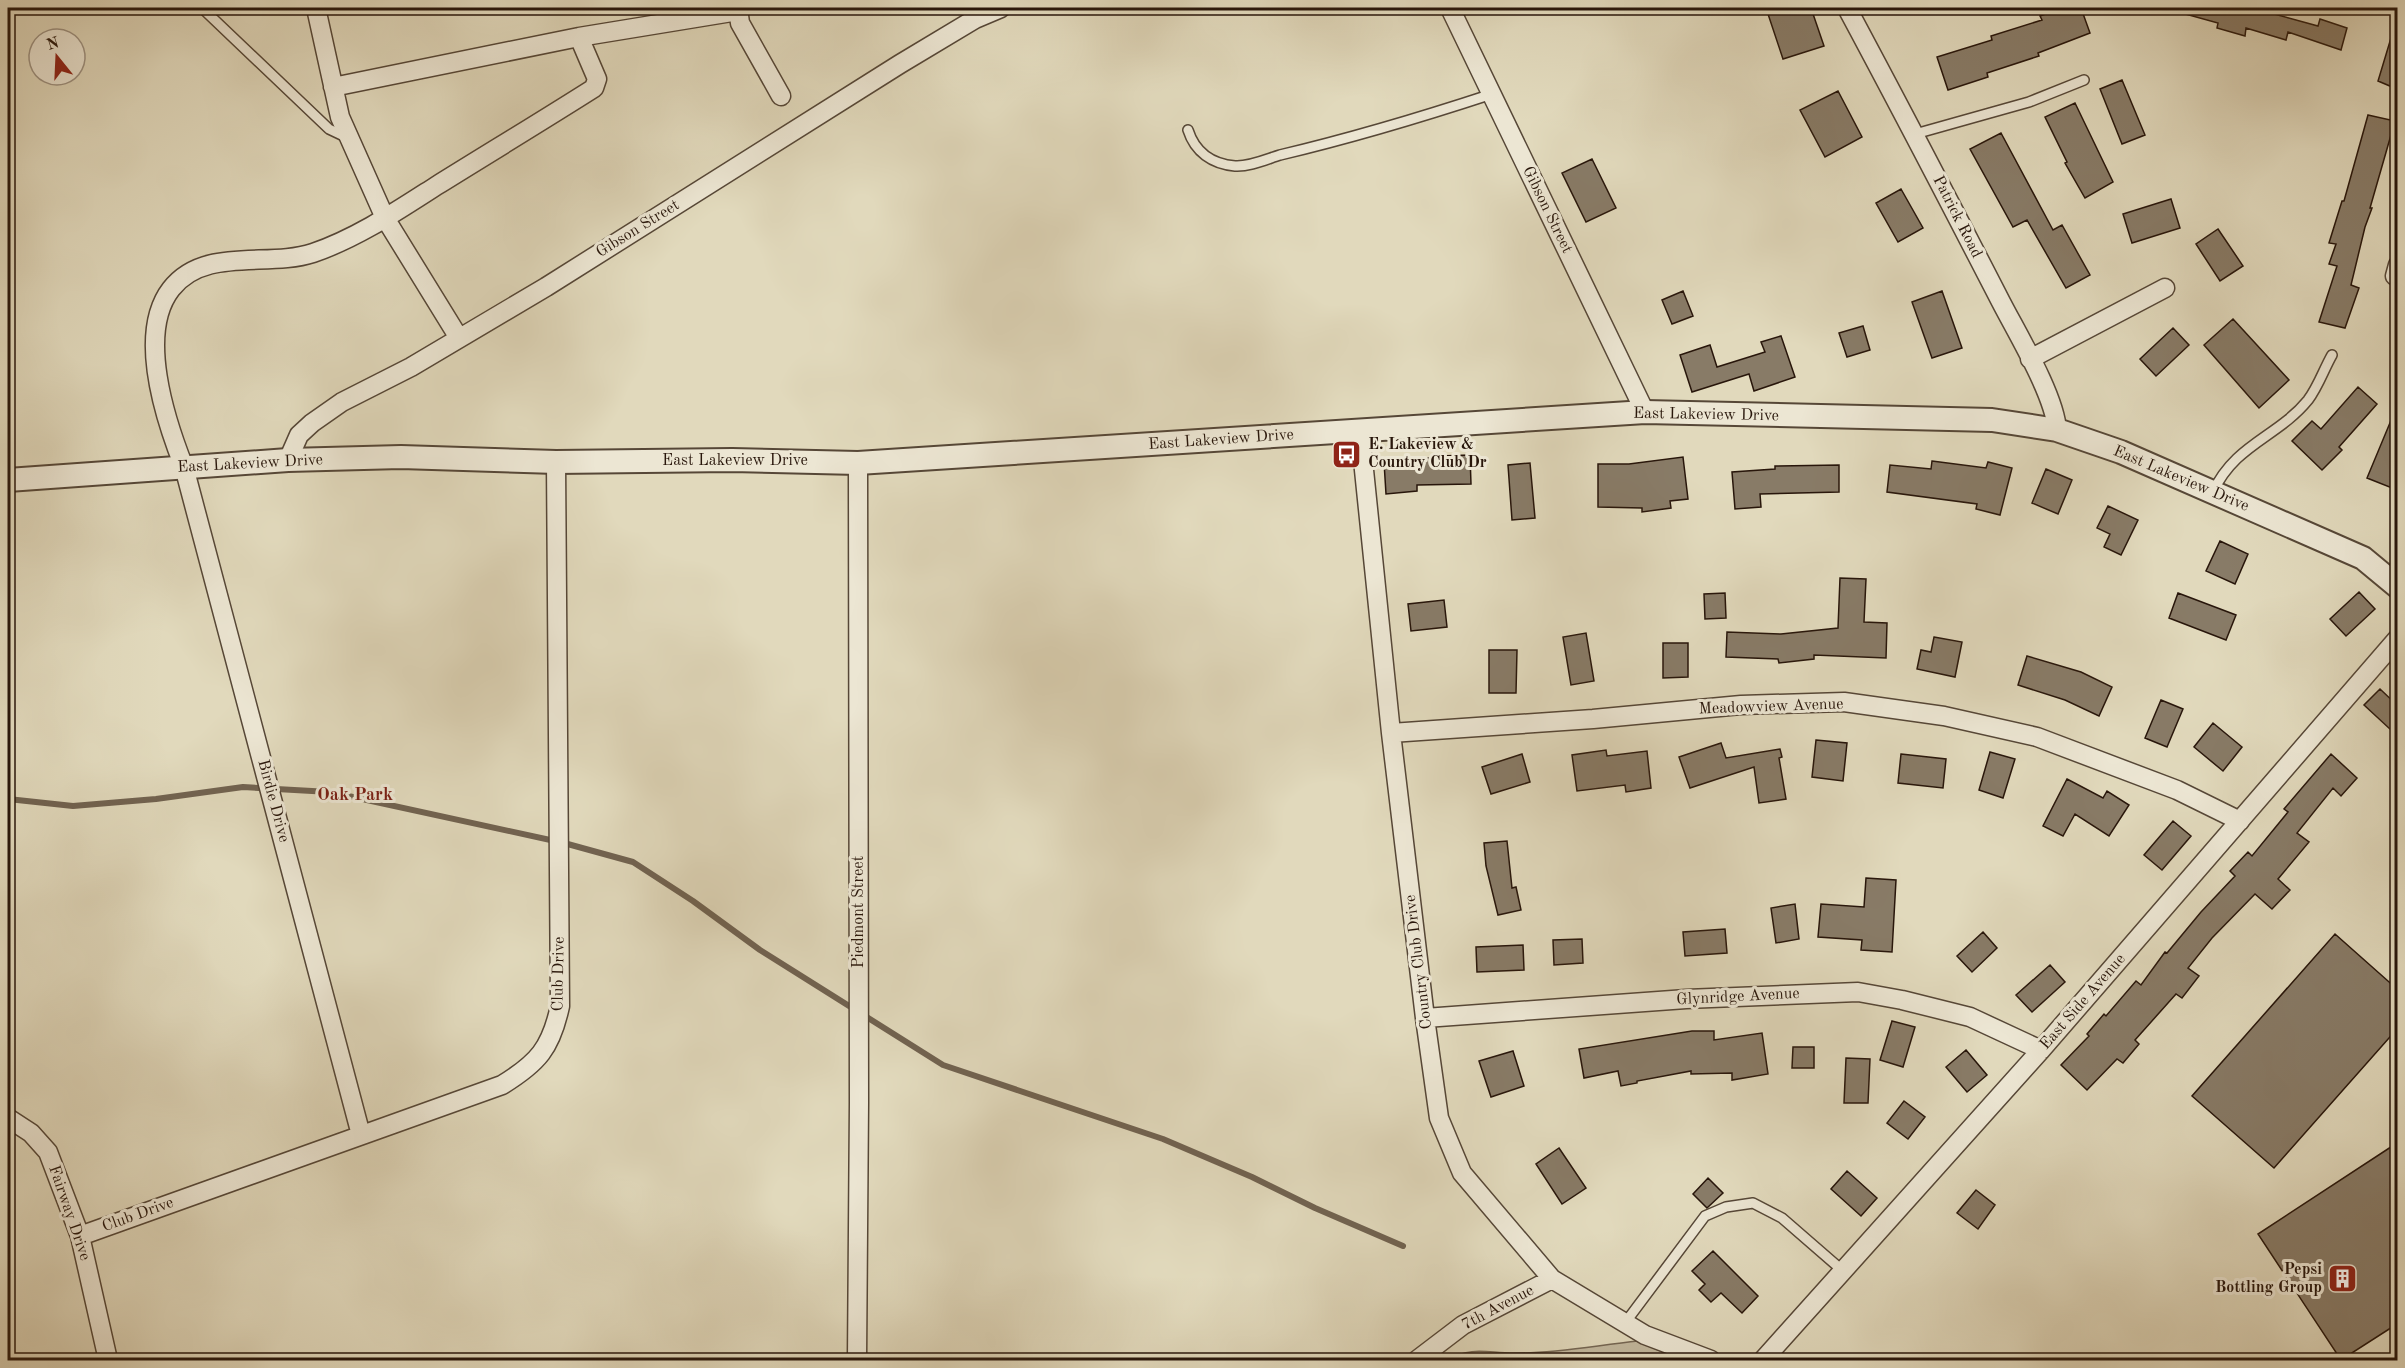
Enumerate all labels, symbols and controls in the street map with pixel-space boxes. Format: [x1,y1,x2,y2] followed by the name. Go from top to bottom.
[27,27,87,87] north arrow
[45,35,62,54] text: N
[1519,164,1575,256] street label: Gibson Street
[1929,173,1985,261] street label: Patrick Road
[594,197,683,261] street label: Gibson Street
[1633,406,1779,424] street label: East Lakeview Drive
[1148,427,1294,453] street label: East Lakeview Drive
[1368,437,1487,471] place label: E. Lakeview & Country Club Dr
[1331,438,1363,470] bus stop icon: E. Lakeview & Country Club Dr
[2111,443,2251,515] street label: East Lakeview Drive
[177,452,323,476] street label: East Lakeview Drive
[662,453,808,469] street label: East Lakeview Drive
[1698,696,1844,718] street label: Meadowview Avenue
[254,758,292,844] street label: Birdie Drive
[317,786,393,804] district label: Oak Park
[851,855,867,968] street label: Piedmont Street
[1403,894,1435,1030] street label: Country Club Drive
[550,937,568,1011] street label: Club Drive
[2037,951,2129,1053] street label: East Side Avenue
[1676,986,1800,1008] street label: Glynridge Avenue
[45,1163,93,1263] street label: Fairway Drive
[100,1195,176,1235] street label: Club Drive
[2215,1262,2322,1296] place label: Pepsi Bottling Group
[2327,1263,2359,1295] building icon: Pepsi Bottling Group
[1459,1282,1537,1334] street label: 7th Avenue

